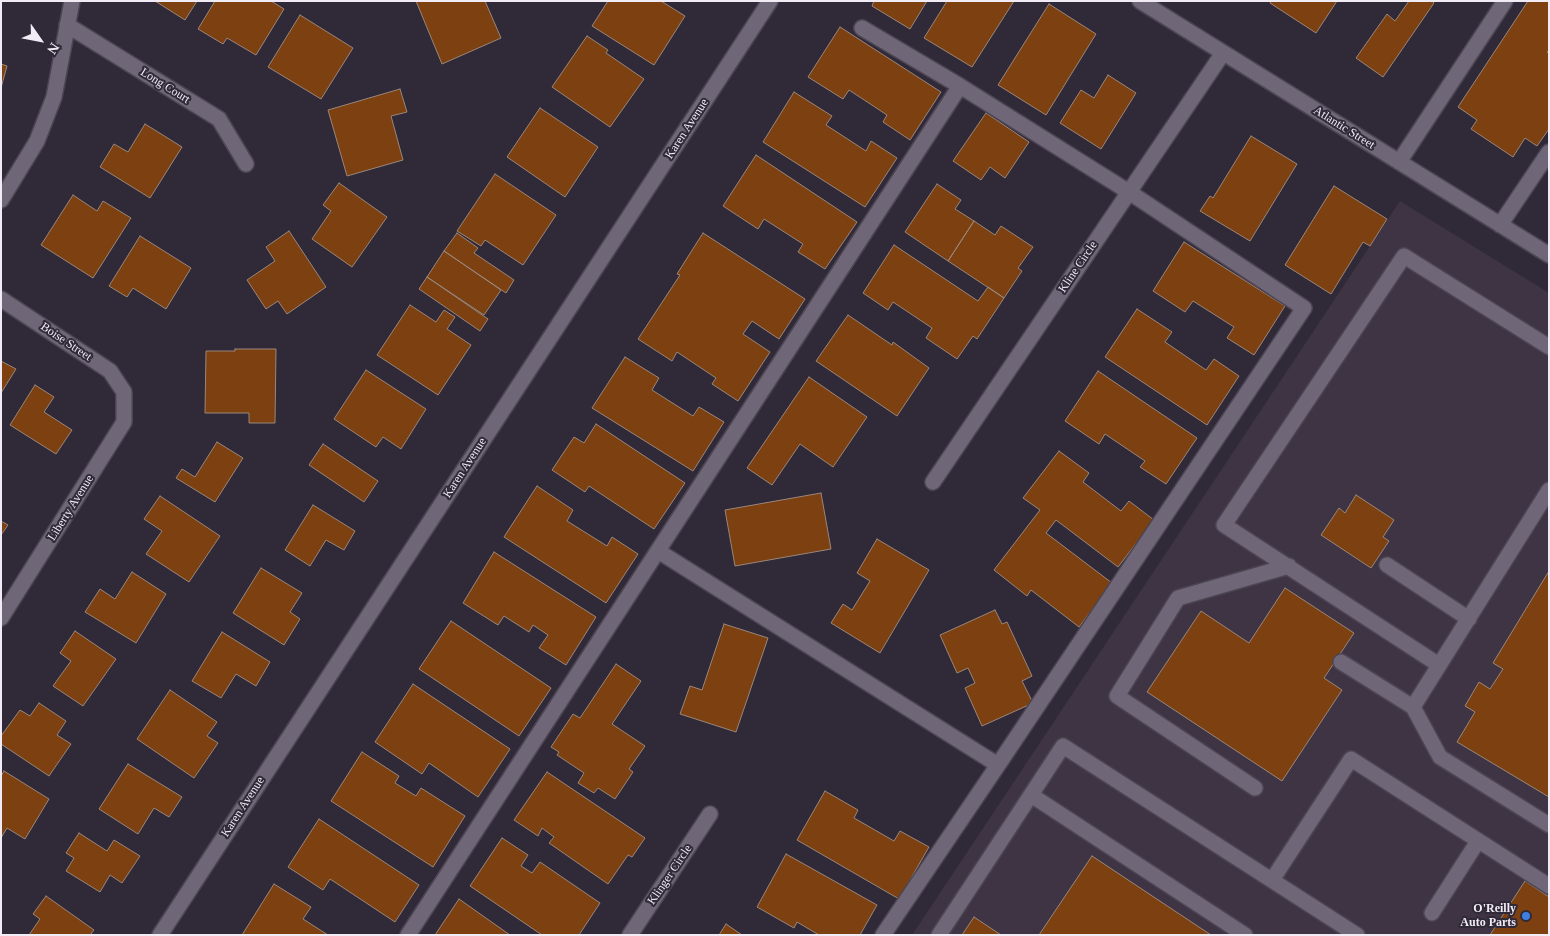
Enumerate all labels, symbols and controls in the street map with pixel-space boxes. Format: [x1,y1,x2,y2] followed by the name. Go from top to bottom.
[15,15,65,65] north arrow
[44,40,62,57] text: N
[138,65,192,107] street label: Long Court
[662,96,712,162] street label: Karen Avenue
[1311,103,1377,153] street label: Atlantic Street
[1056,239,1100,295] street label: Kline Circle
[38,320,94,364] street label: Boise Street
[440,435,490,501] street label: Karen Avenue
[45,472,97,544] street label: Liberty Avenue
[218,774,268,840] street label: Karen Avenue
[645,842,695,908] street label: Klinger Circle
[1460,902,1516,930] place label: O'Reilly Auto Parts
[1520,910,1532,922] marker: O'Reilly Auto Parts

